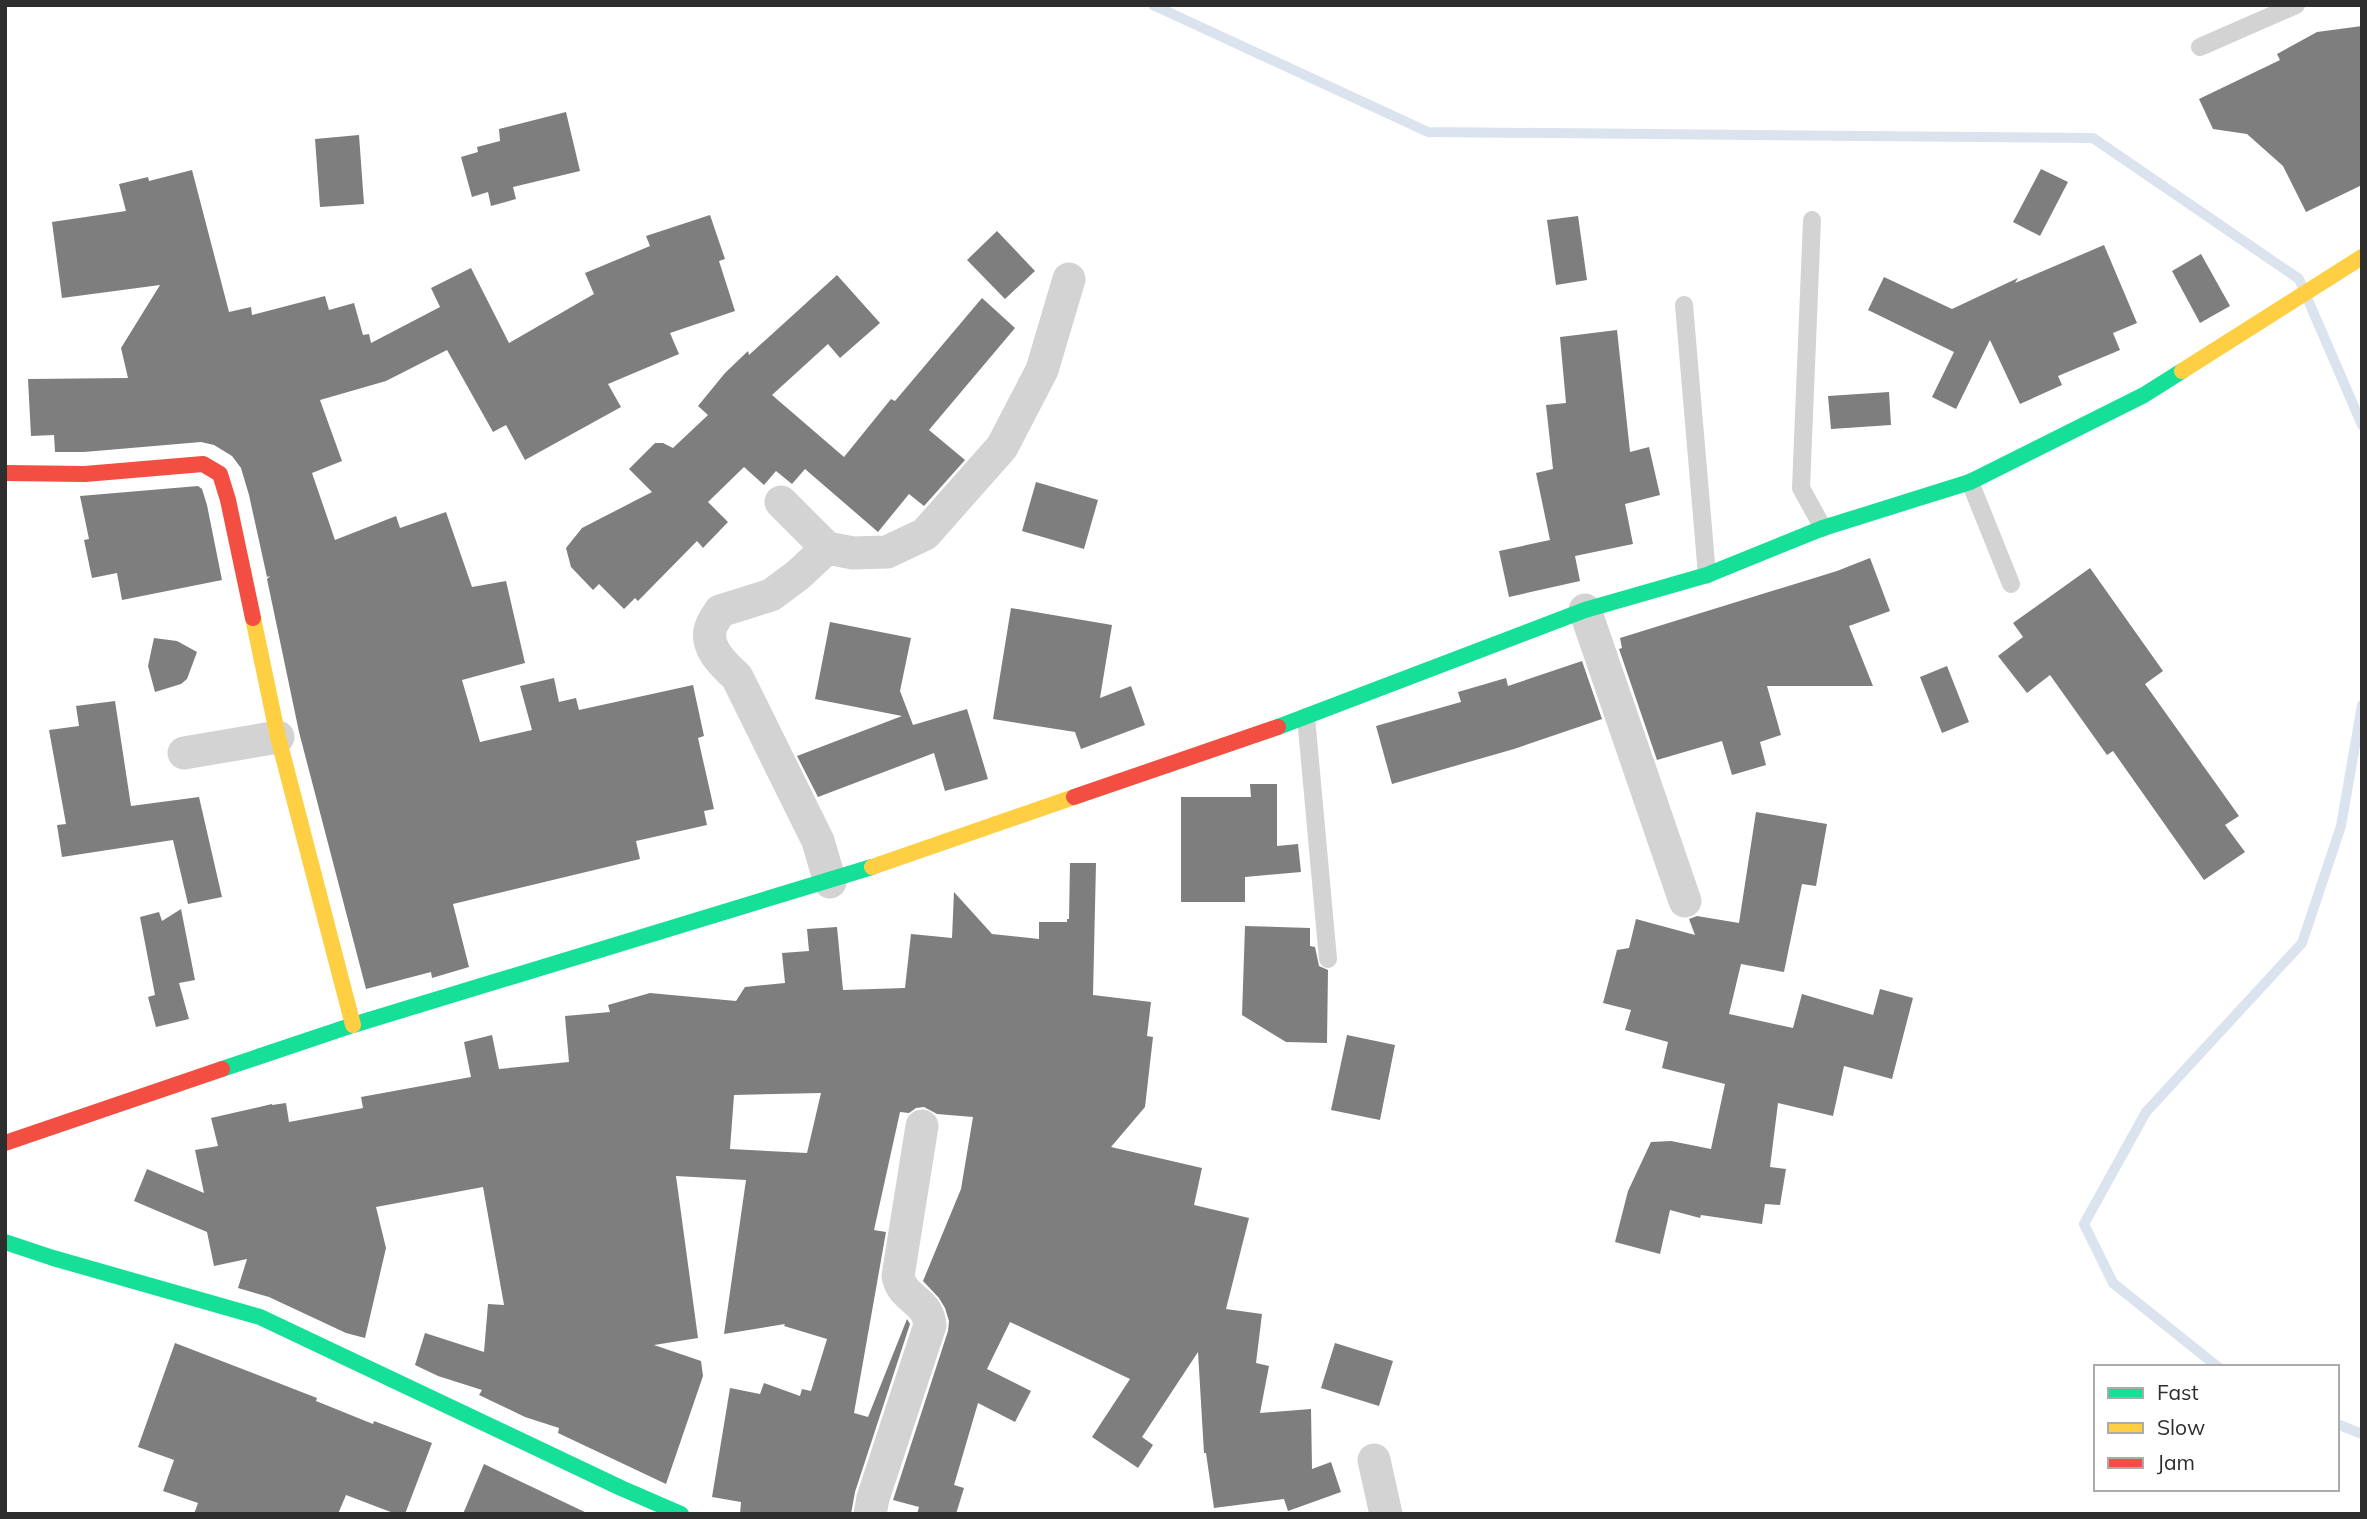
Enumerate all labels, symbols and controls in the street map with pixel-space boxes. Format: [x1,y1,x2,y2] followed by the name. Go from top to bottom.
[2094,1365,2339,1491] legend
[2157,1379,2199,1405] text: Fast
[2157,1414,2205,1440] text: Slow
[2157,1449,2195,1475] text: Jam

